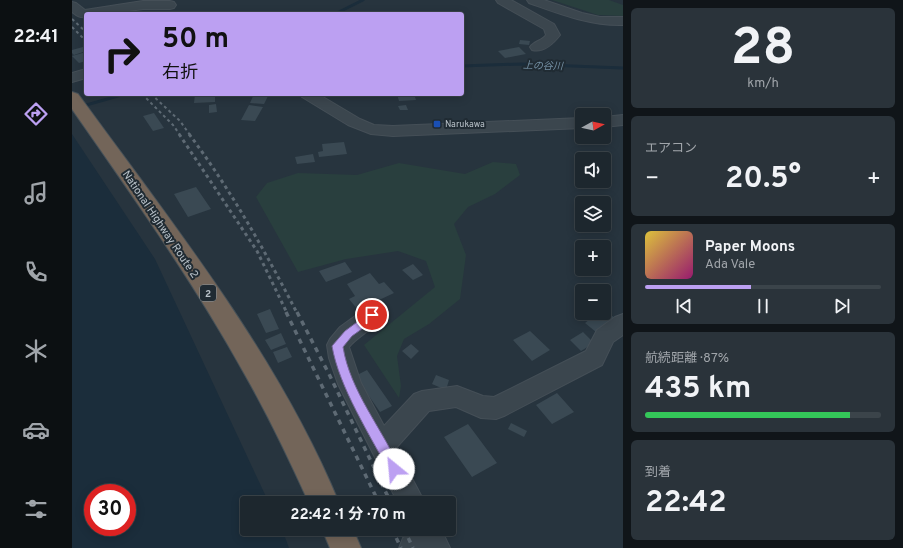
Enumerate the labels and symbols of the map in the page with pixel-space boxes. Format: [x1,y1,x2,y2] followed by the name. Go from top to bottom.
[523,59,564,74] water label: 上の谷川
[575,108,611,144] north arrow
[432,119,442,129] marker: Narukawa
[445,119,485,130] place label: Narukawa
[119,168,201,281] street label: National Highway Route 2
[200,285,216,301] road number: 2
[355,298,389,332] pin
[373,448,415,490] position arrow
[84,484,136,536] speed limit sign: 30

